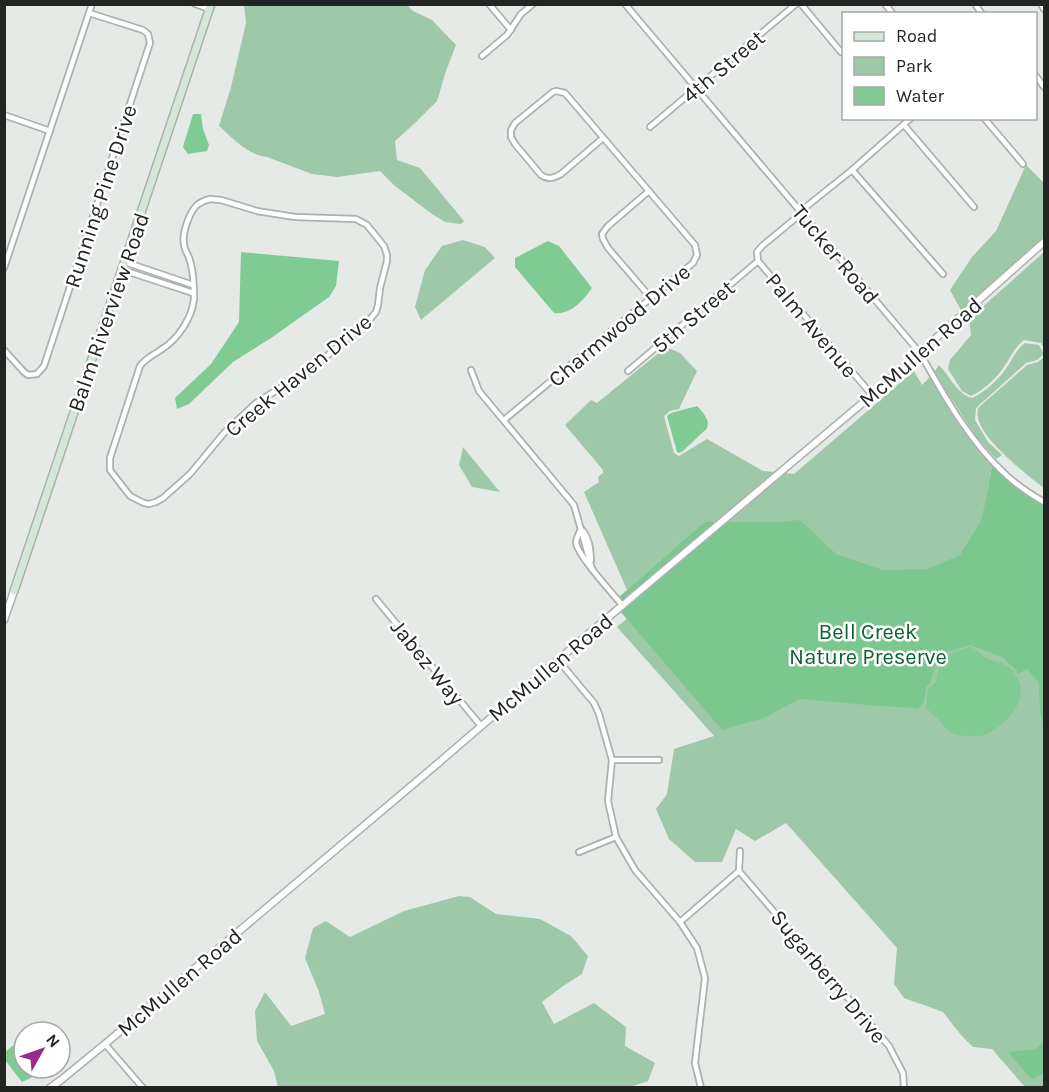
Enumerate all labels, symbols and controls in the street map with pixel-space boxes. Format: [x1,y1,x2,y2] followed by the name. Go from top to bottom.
[842,12,1037,120] legend
[677,25,770,109] street label: 4th Street
[896,25,937,47] text: Road
[896,55,933,77] text: Park
[896,85,944,107] text: Water
[59,102,143,291] street label: Running Pine Drive
[786,200,884,310] street label: Tucker Road
[63,209,155,415] street label: Balm Riverview Road
[543,259,696,393] street label: Charmwood Drive
[760,268,863,383] street label: Palm Avenue
[647,275,740,359] street label: 5th Street
[854,292,988,413] street label: McMullen Road
[220,309,377,443] street label: Creek Haven Drive
[483,608,618,727] street label: McMullen Road
[385,615,470,711] street label: Jabez Way
[789,619,947,670] park label: Bell Creek Nature Preserve
[765,905,892,1049] street label: Sugarberry Drive
[112,923,247,1042] street label: McMullen Road
[12,1020,72,1080] north arrow
[42,1030,64,1051] text: N

